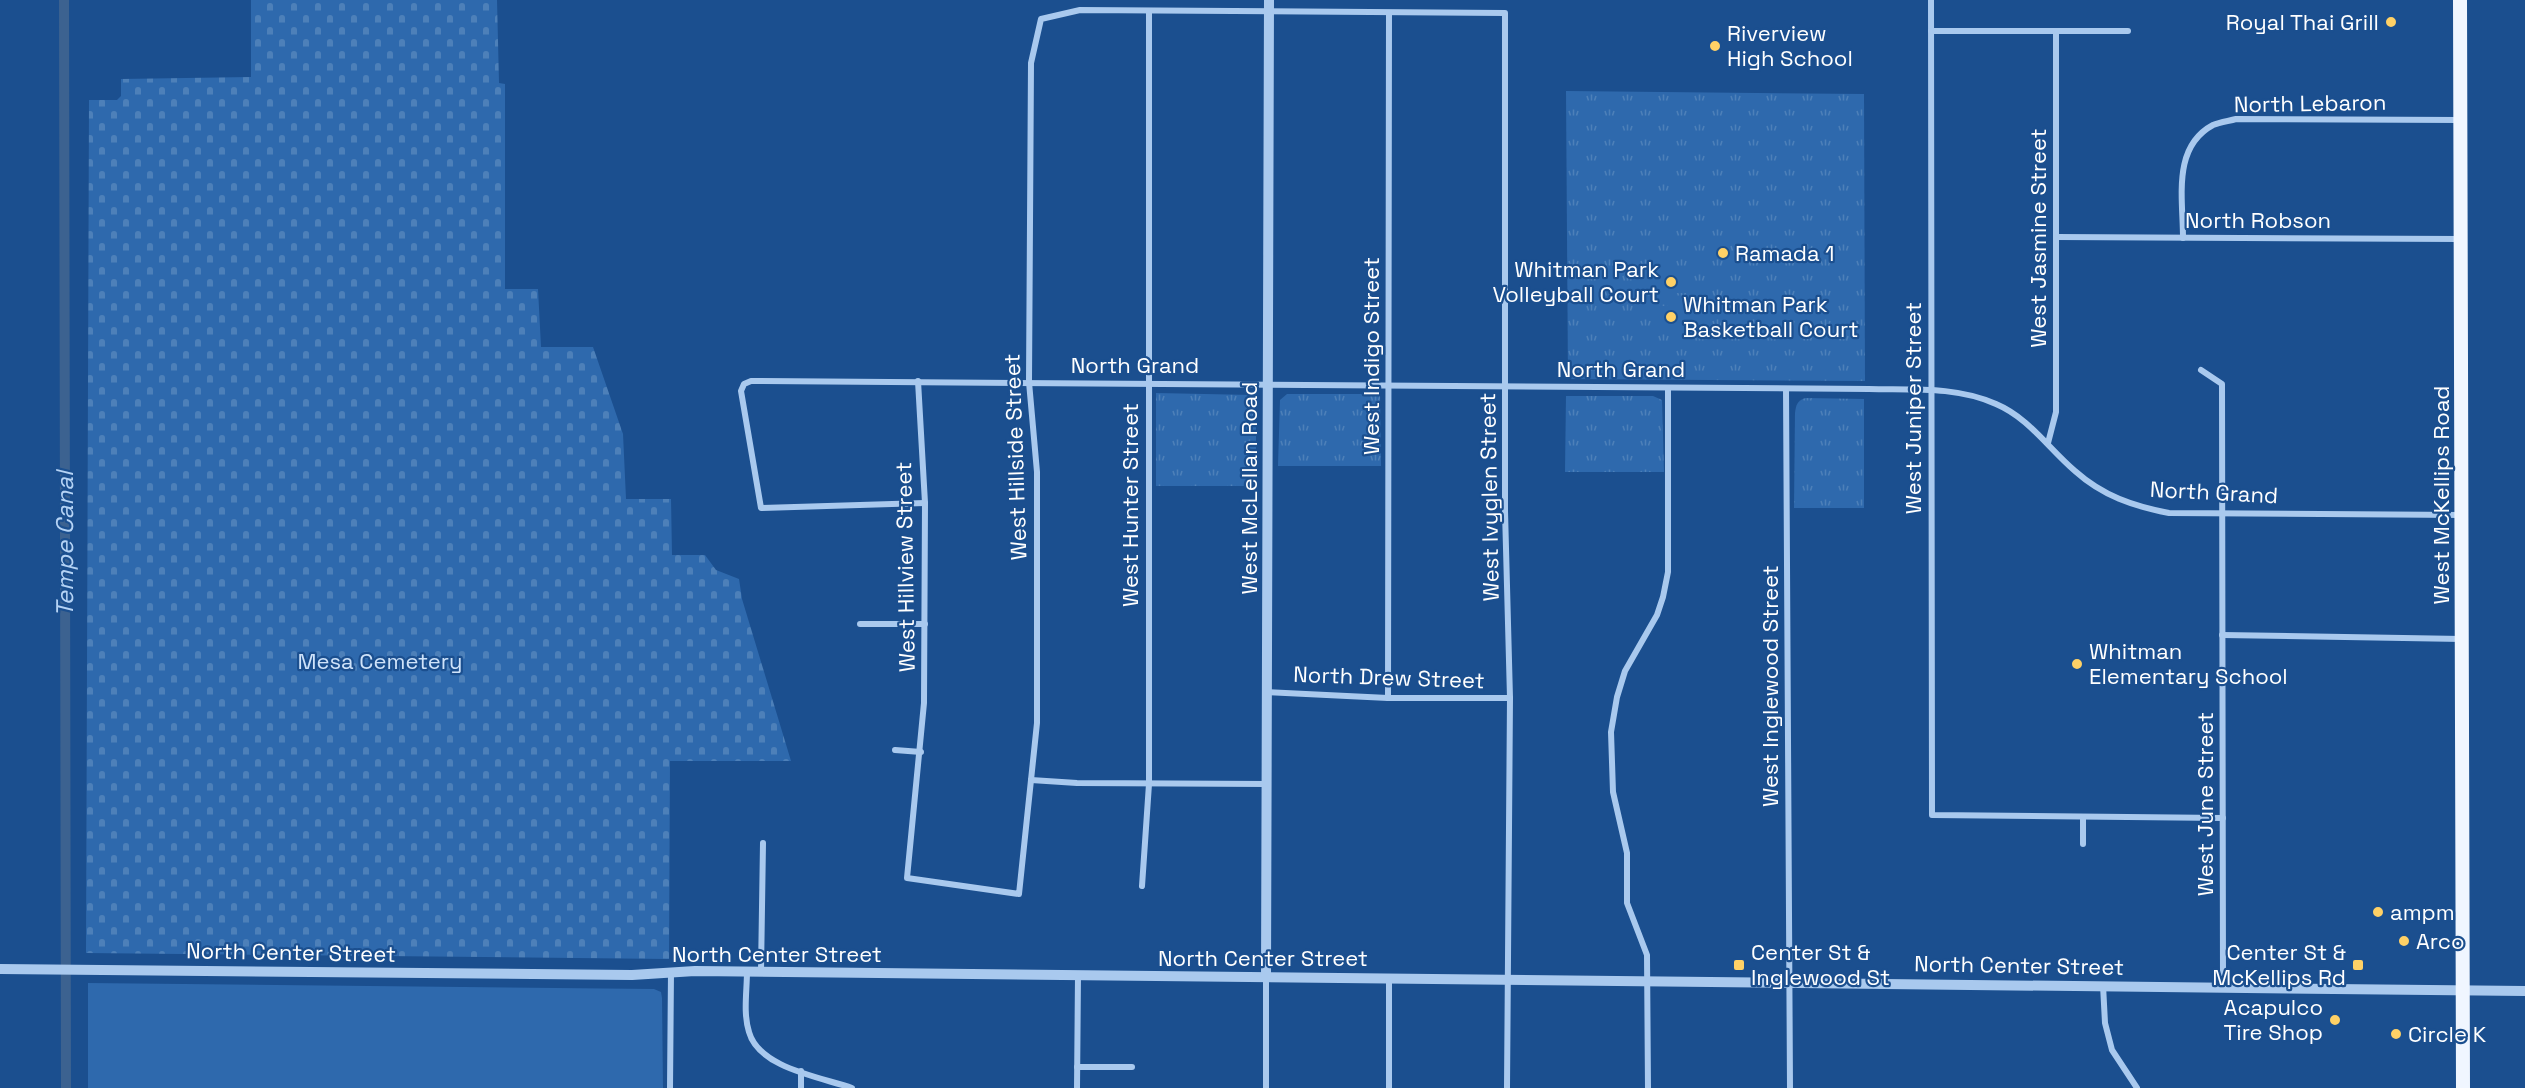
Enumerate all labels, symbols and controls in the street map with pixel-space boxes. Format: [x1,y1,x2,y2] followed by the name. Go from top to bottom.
[2226,8,2379,36] place label: Royal Thai Grill
[2384,15,2398,29] marker: Royal Thai Grill
[1727,19,1853,72] place label: Riverview High School
[1708,39,1722,53] marker: Riverview High School
[2234,88,2386,118] street label: North Lebaron
[2024,128,2052,348] street label: West Jasmine Street
[2185,206,2331,234] street label: North Robson
[1735,239,1834,267] place label: Ramada 1
[1716,246,1730,260] marker: Ramada 1
[1492,255,1659,308] place label: Whitman Park Volleyball Court
[1357,257,1385,455] street label: West Indigo Street
[1664,275,1678,289] marker: Whitman Park Volleyball Court
[1683,290,1859,343] place label: Whitman Park Basketball Court
[1899,302,1927,514] street label: West Juniper Street
[1664,310,1678,324] marker: Whitman Park Basketball Court
[1071,351,1199,379] street label: North Grand
[997,353,1033,561] street label: West Hillside Street
[1557,355,1685,383] street label: North Grand
[1235,382,1263,594] street label: West McLellan Road
[2427,386,2455,604] street label: West McKellips Road
[1473,392,1505,602] street label: West Ivyglen Street
[1116,403,1144,607] street label: West Hunter Street
[889,462,921,672] street label: West Hillview Street
[49,468,80,617] water label: Tempe Canal
[2149,475,2279,509] street label: North Grand
[1756,565,1784,807] street label: West Inglewood Street
[2089,637,2288,690] place label: Whitman Elementary School
[297,647,463,675] park label: Mesa Cemetery
[2070,657,2084,671] marker: Whitman Elementary School
[1293,660,1485,694] street label: North Drew Street
[2191,712,2219,896] street label: West June Street
[2390,898,2455,926] place label: ampm
[2371,905,2385,919] marker: ampm
[2416,927,2465,955] place label: Arco
[2397,934,2411,948] marker: Arco
[186,936,396,968] street label: North Center Street
[1751,938,1890,991] place label: Center St & Inglewood St
[2212,938,2346,991] place label: Center St & McKellips Rd
[672,940,882,968] street label: North Center Street
[1158,944,1368,972] street label: North Center Street
[1914,949,2124,981] street label: North Center Street
[1732,958,1746,972] marker: Center St & Inglewood St
[2351,958,2365,972] marker: Center St & McKellips Rd
[2224,993,2323,1046] place label: Acapulco Tire Shop
[2328,1013,2342,1027] marker: Acapulco Tire Shop
[2408,1020,2487,1048] place label: Circle K
[2389,1027,2403,1041] marker: Circle K

